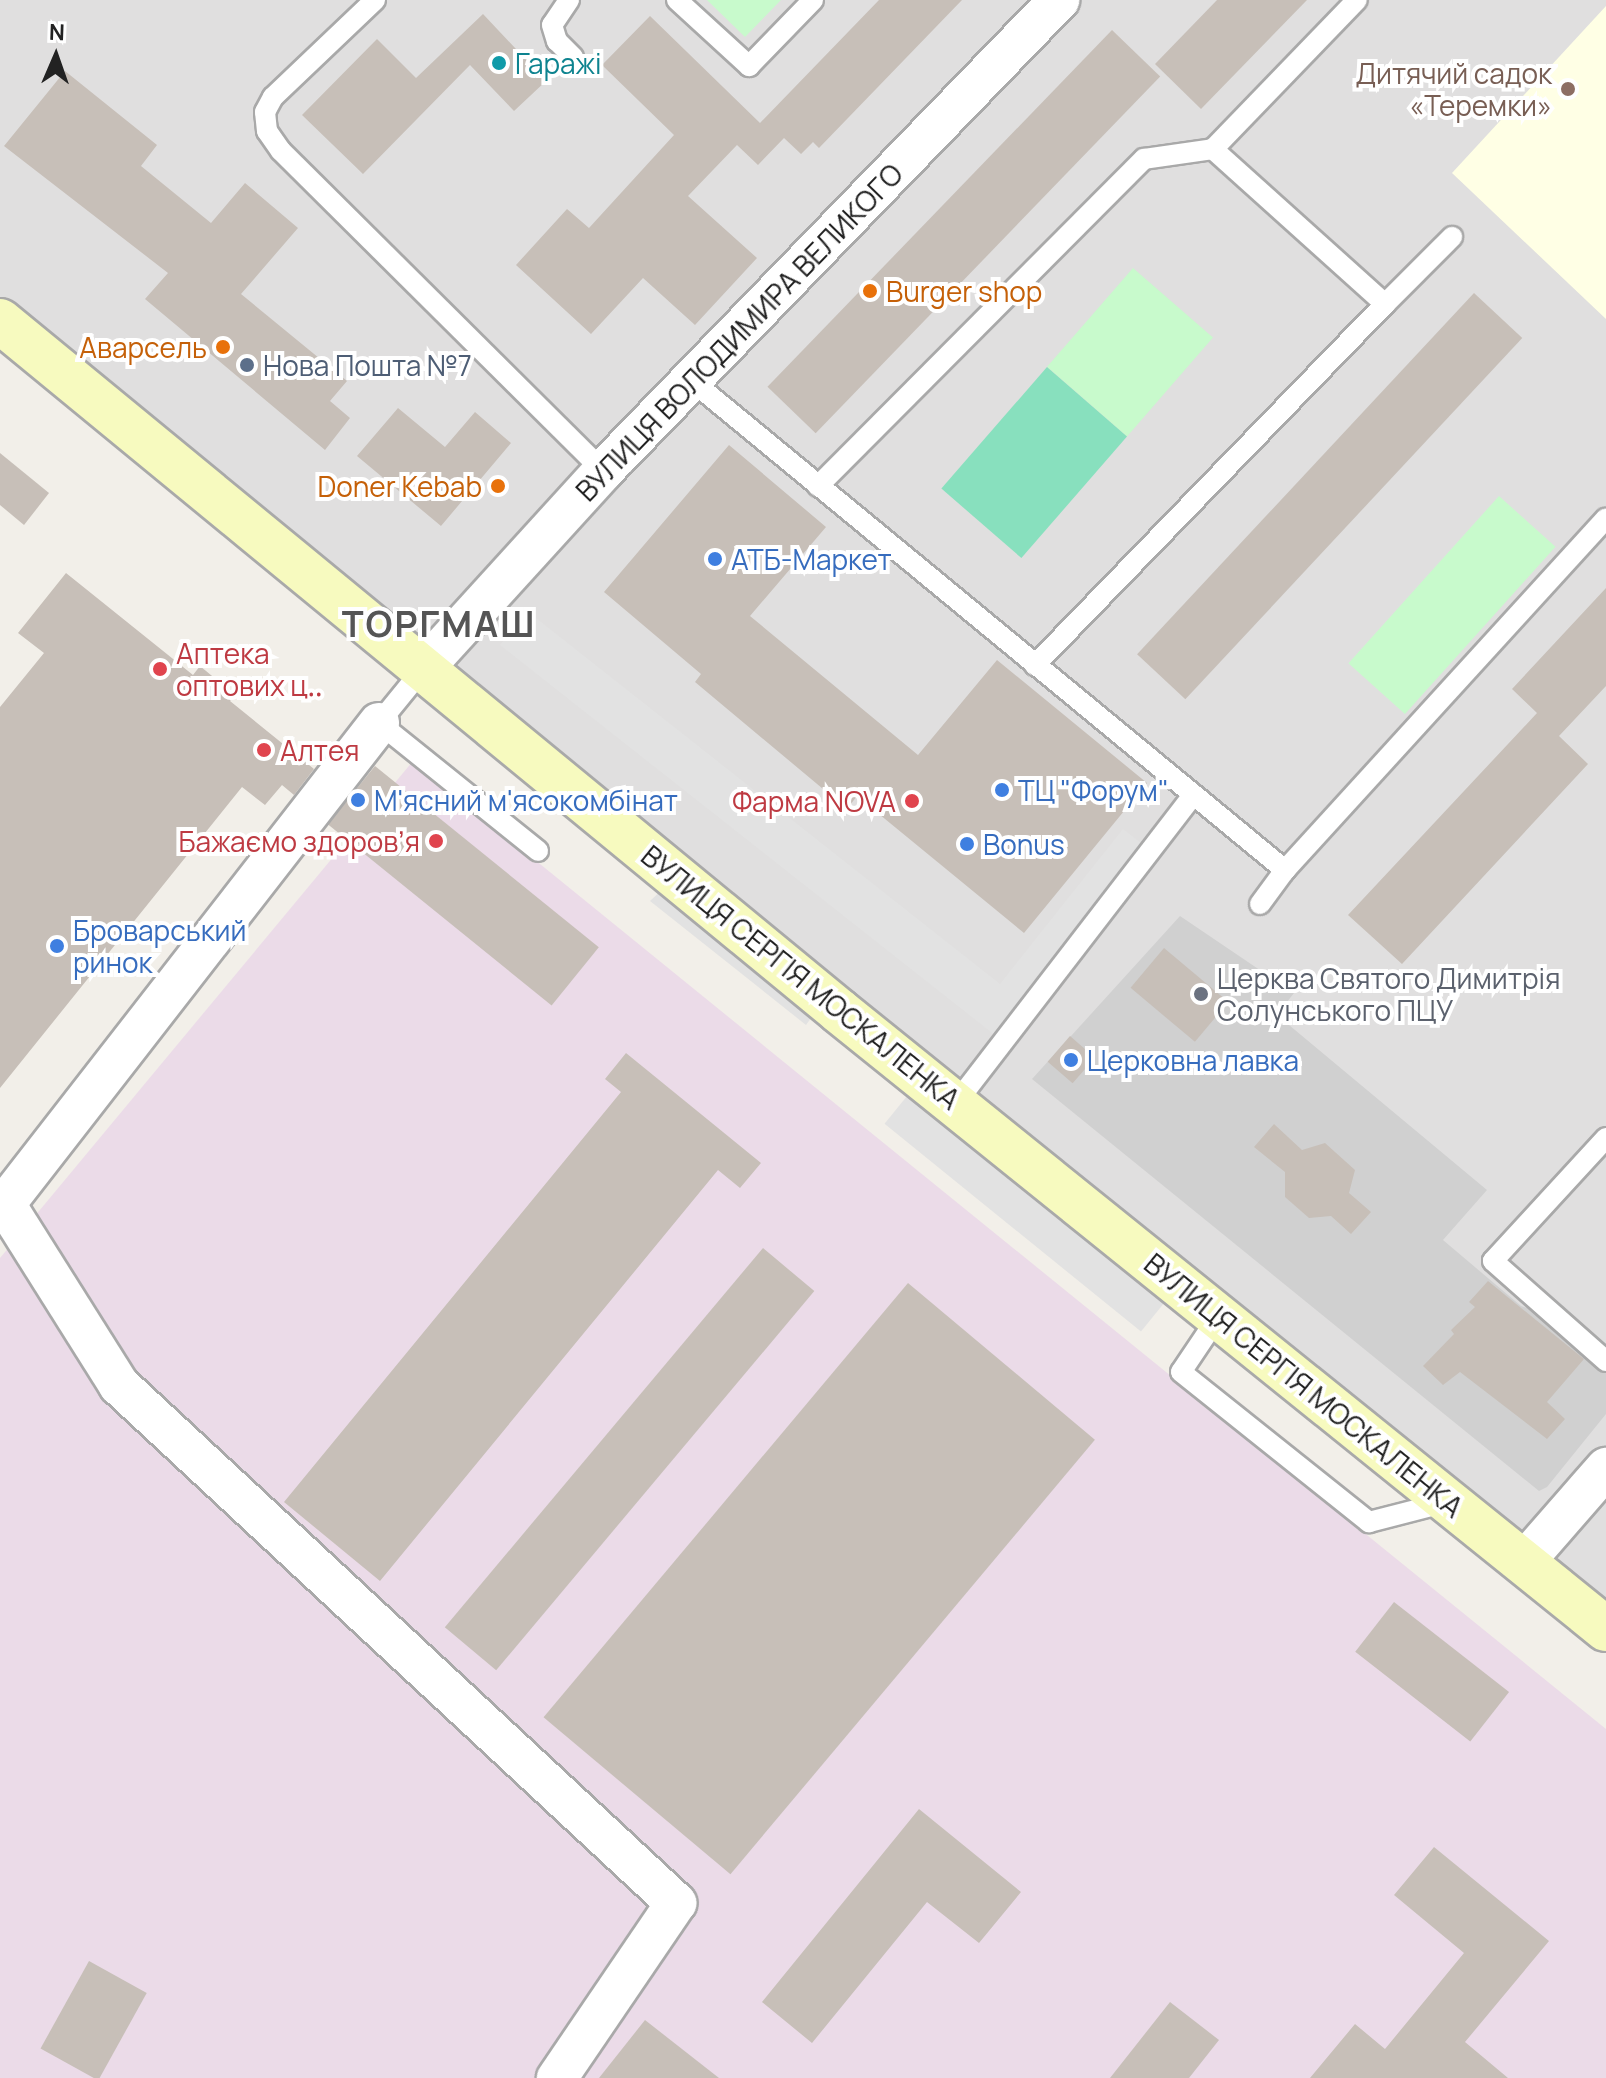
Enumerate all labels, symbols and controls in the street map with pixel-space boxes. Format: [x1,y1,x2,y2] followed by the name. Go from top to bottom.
[16,16,96,96] north arrow
[48,17,65,47] text: N
[515,46,602,80] place label: Гаражі
[490,54,508,72] marker: Гаражі
[1355,56,1552,122] place label: Дитячий садок «Теремки»
[1559,80,1577,98] marker: Дитячий садок «Теремки»
[569,157,909,507] street label: ВУЛИЦЯ ВОЛОДИМИРА ВЕЛИКОГО
[886,274,1042,308] place label: Burger shop
[861,282,879,300] marker: Burger shop
[79,330,207,364] place label: Аварсель
[214,338,232,356] marker: Аварсель
[263,348,472,382] place label: Нова Пошта №7
[238,356,256,374] marker: Нова Пошта №7
[317,469,482,503] place label: Doner Kebab
[489,477,507,495] marker: Doner Kebab
[731,542,892,576] place label: АТБ-Маркет
[706,550,724,568] marker: АТБ-Маркет
[342,602,536,646] district label: ТОРГМАШ
[176,636,323,702] place label: Аптека оптових ц‥
[151,660,169,678] marker: Аптека оптових ц‥
[280,733,360,767] place label: Алтея
[255,741,273,759] marker: Алтея
[1018,773,1169,807] place label: ТЦ "Форум"
[993,781,1011,799] marker: ТЦ "Форум"
[374,783,678,817] place label: М'ясний м'ясокомбінат
[732,784,896,818] place label: Фарма NOVA
[349,791,367,809] marker: М'ясний м'ясокомбінат
[903,792,921,810] marker: Фарма NOVA
[179,824,420,858] place label: Бажаємо здоровʼя
[983,827,1065,861] place label: Bonus
[427,832,445,850] marker: Бажаємо здоровʼя
[958,835,976,853] marker: Bonus
[635,838,967,1116] street label: ВУЛИЦЯ СЕРГІЯ МОСКАЛЕНКА
[73,913,246,979] place label: Броварський ринок
[48,937,66,955] marker: Броварський ринок
[1217,961,1561,1027] place label: Церква Святого Димитрія Солунського ПЦУ
[1192,985,1210,1003] marker: Церква Святого Димитрія Солунського ПЦУ
[1087,1043,1299,1077] place label: Церковна лавка
[1062,1051,1080,1069] marker: Церковна лавка
[1138,1246,1470,1524] street label: ВУЛИЦЯ СЕРГІЯ МОСКАЛЕНКА

